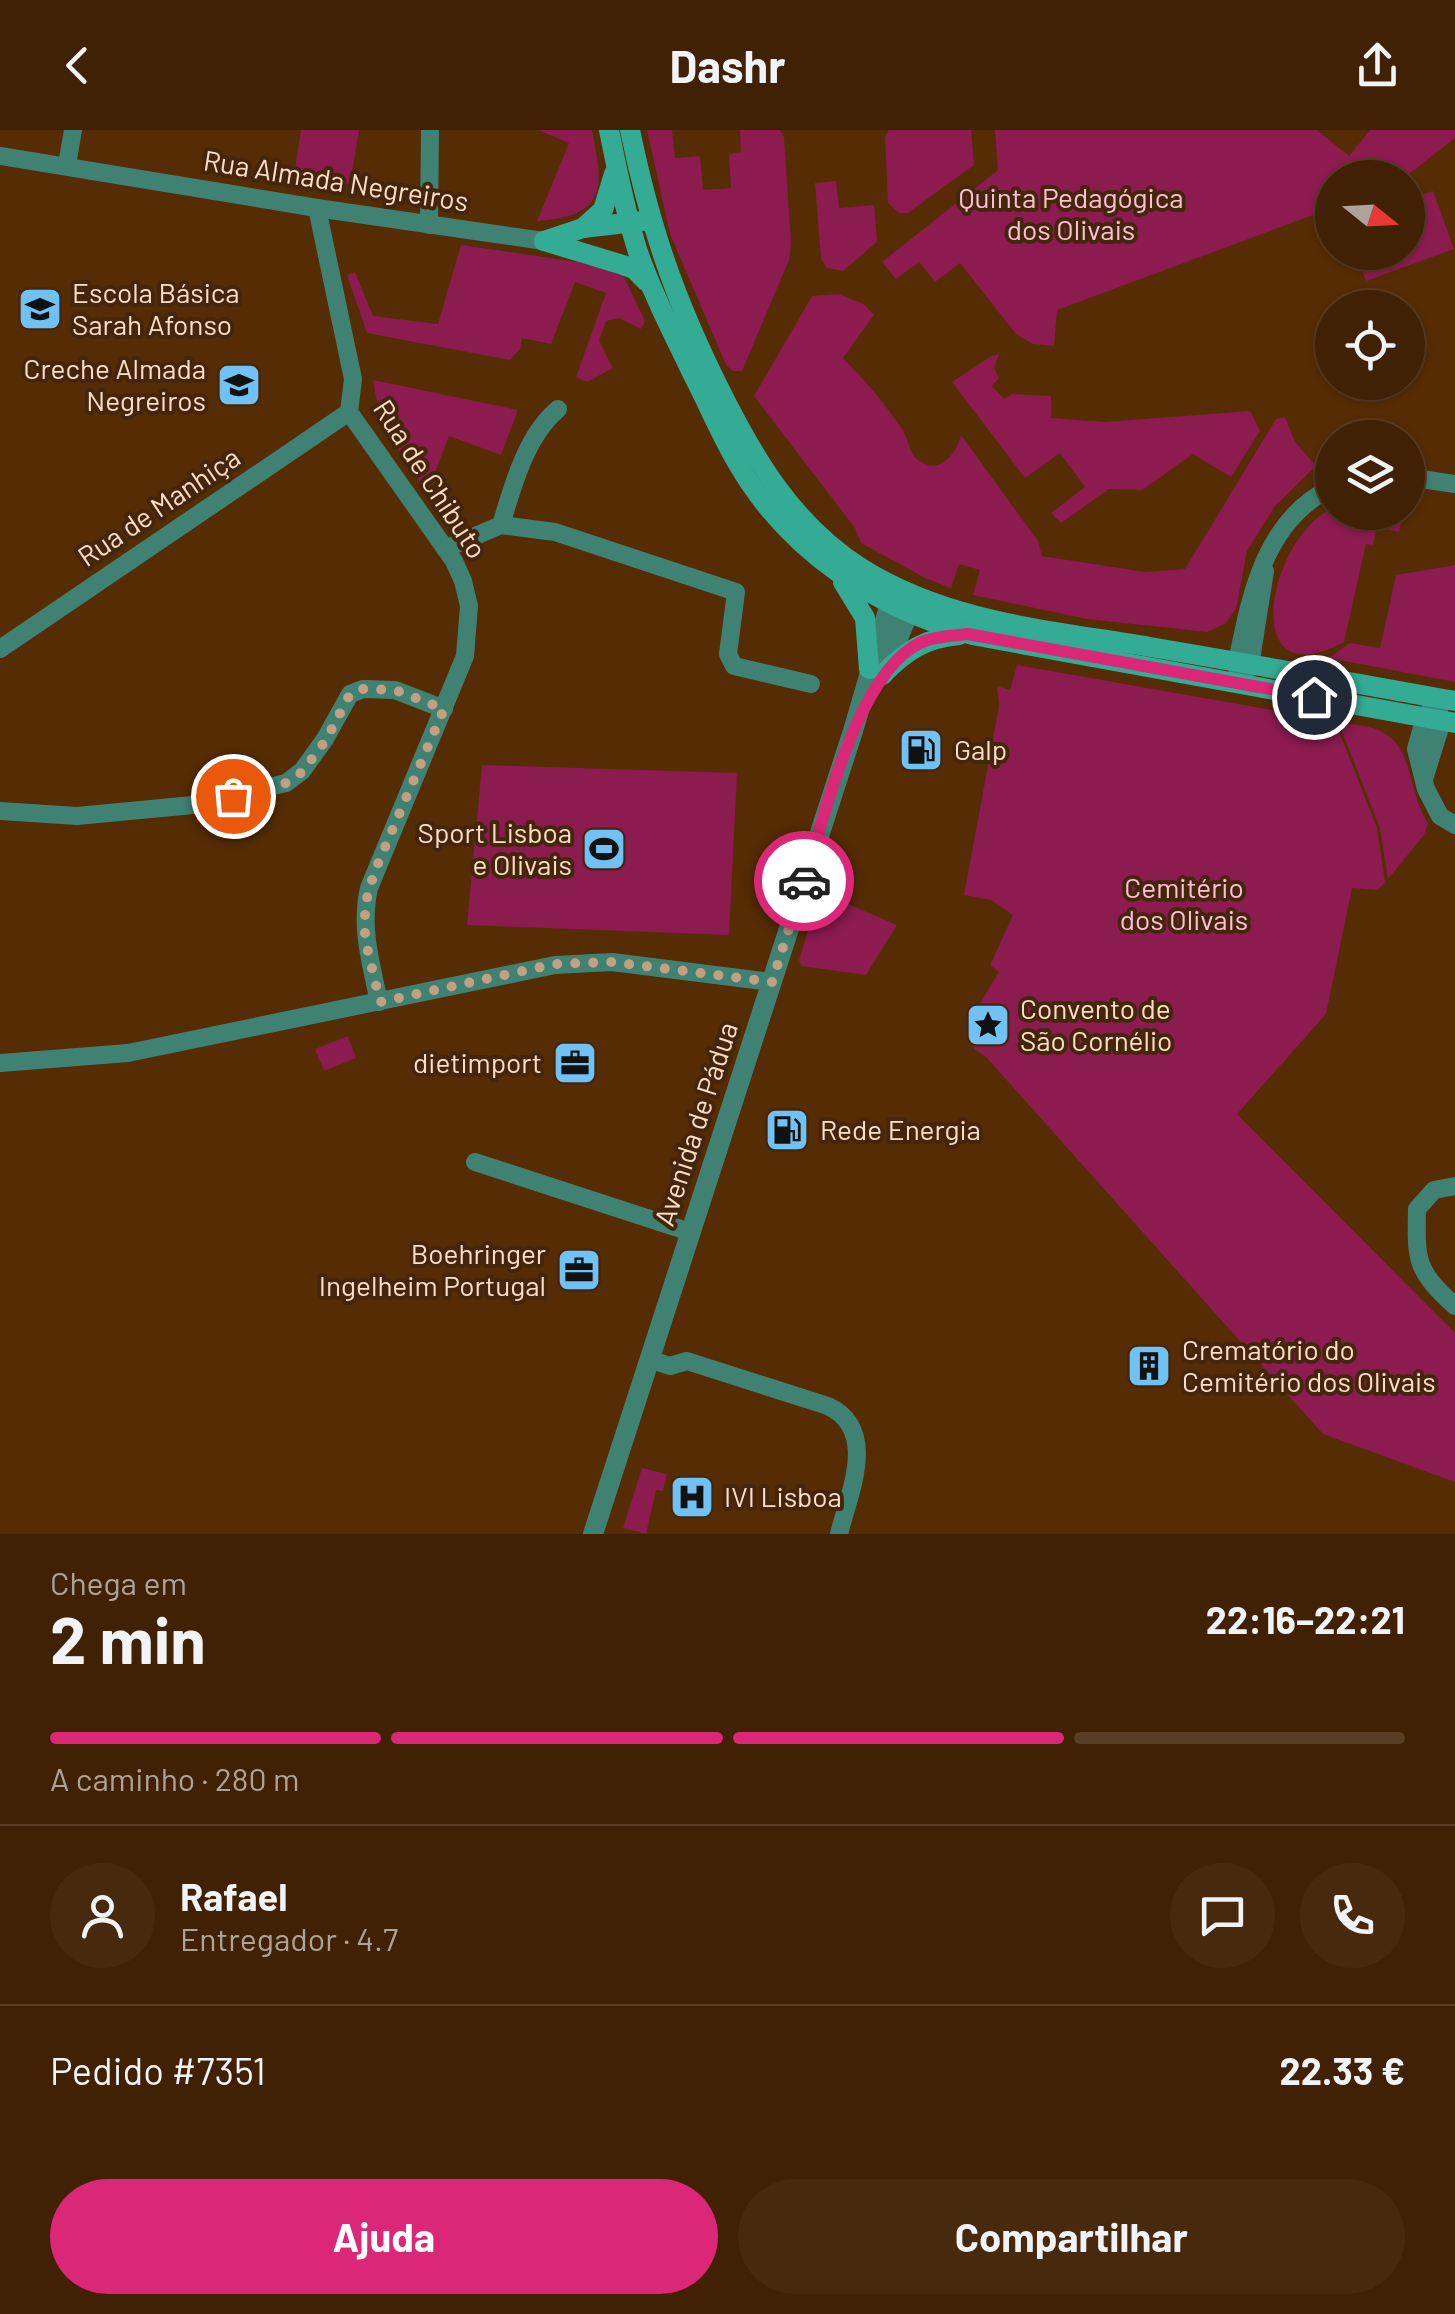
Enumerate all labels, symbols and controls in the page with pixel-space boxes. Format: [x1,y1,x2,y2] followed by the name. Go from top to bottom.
[50,38,105,93] icon: back
[670,38,785,92] text: Dashr
[1350,38,1405,93] icon: share
[201,142,471,218] street label: Rua Almada Negreiros
[1315,160,1425,270] north arrow
[1315,160,1425,530] map controls
[958,180,1184,246] park label: Quinta Pedagógica dos Olivais
[72,275,240,341] place label: Escola Básica Sarah Afonso
[17,286,63,332] school or university icon: Escola Básica Sarah Afonso
[1315,290,1425,400] button: locate
[24,351,206,417] place label: Creche Almada Negreiros
[216,362,262,408] school or university icon: Creche Almada Negreiros
[367,393,495,564] street label: Rua de Chibuto
[1315,420,1425,530] button: layers
[71,439,246,573] street label: Rua de Manhiça
[1272,655,1357,740] pin
[1287,670,1342,725] icon: home
[898,727,944,773] fuel station icon: Galp
[954,732,1007,766] place label: Galp
[191,754,276,839] pin
[206,769,261,824] icon: bag
[418,815,572,881] place label: Sport Lisboa e Olivais
[581,826,627,872] sports icon: Sport Lisboa e Olivais
[754,831,854,931] courier
[777,854,832,909] icon: car
[1120,870,1248,936] park label: Cemitério dos Olivais
[1020,991,1172,1057] place label: Convento de São Cornélio
[965,1002,1011,1048] place icon: Convento de São Cornélio
[646,1017,744,1230] street label: Avenida de Pádua
[552,1040,598,1086] office icon: dietimport
[413,1045,542,1079] place label: dietimport
[764,1107,810,1153] fuel station icon: Rede Energia
[820,1112,981,1146] place label: Rede Energia
[319,1236,546,1302] place label: Boehringer Ingelheim Portugal
[556,1247,602,1293] office icon: Boehringer Ingelheim Portugal
[1182,1332,1436,1398] place label: Crematório do Cemitério dos Olivais
[1126,1343,1172,1389] building icon: Crematório do Cemitério dos Olivais
[669,1474,715,1520] hospital icon: IVI Lisboa
[724,1479,842,1513] place label: IVI Lisboa
[50,1563,187,1601] text: Chega em
[1206,1596,1405,1642] text: 22:16–22:21
[50,1599,206,1677] text: 2 min
[50,1759,299,1797] text: A caminho · 280 m
[50,1863,155,1968] button: person
[1170,1863,1275,1968] button: chat
[1300,1863,1405,1968] button: phone
[180,1873,288,1919] text: Rafael
[180,1919,398,1957] text: Entregador · 4.7
[50,2047,266,2093] text: Pedido #7351
[1279,2047,1405,2093] text: 22.33 €
[50,2179,718,2294] button: Ajuda
[738,2179,1405,2294] button: Compartilhar

